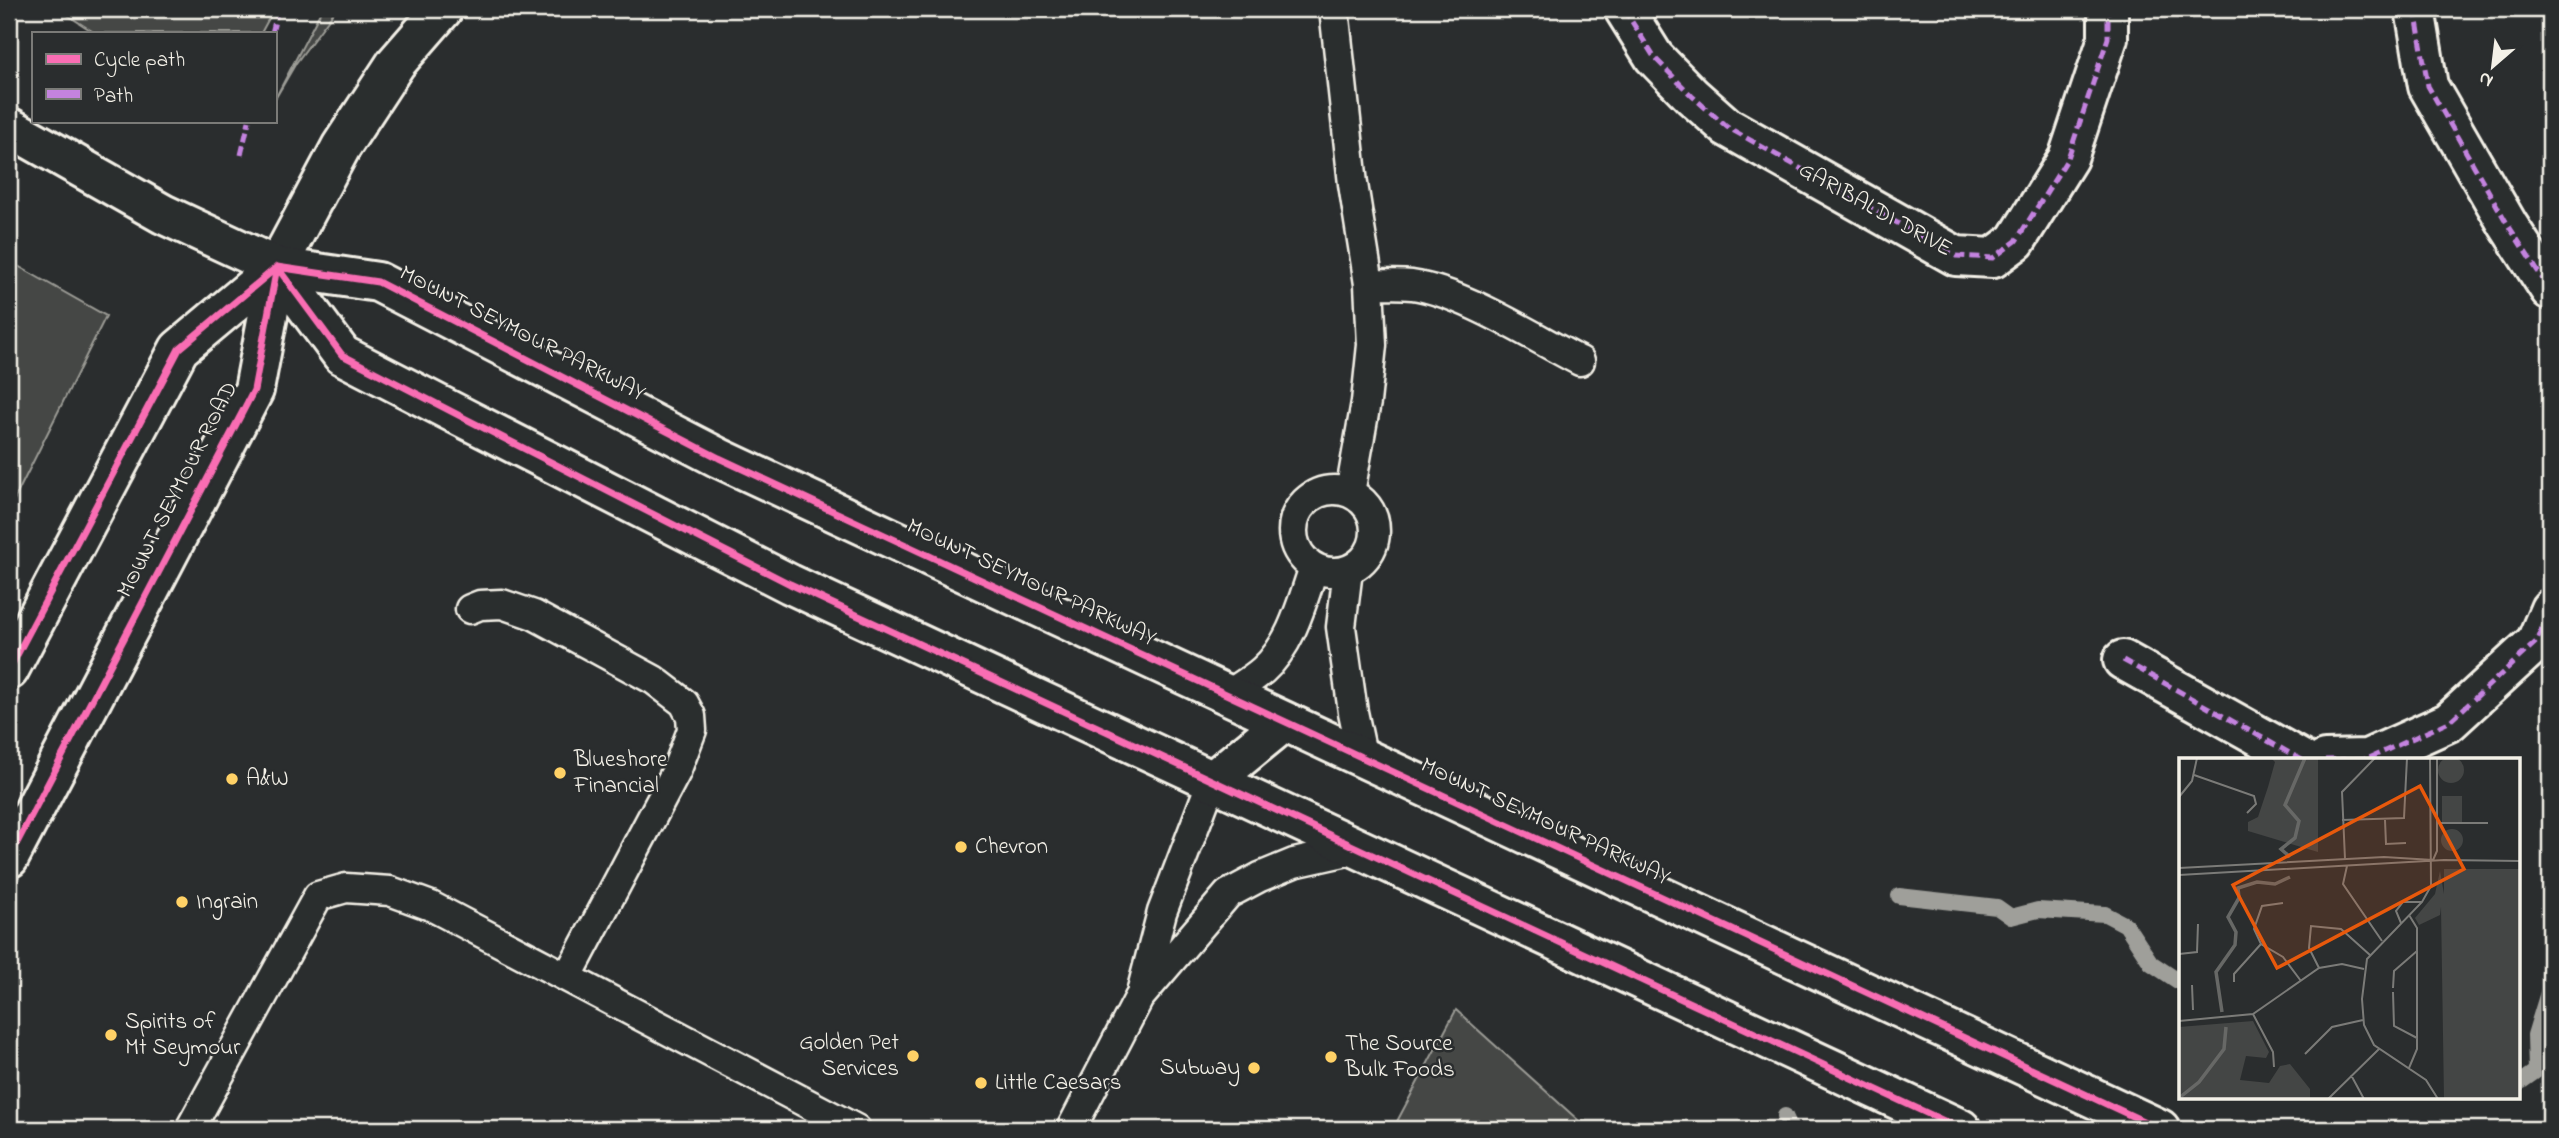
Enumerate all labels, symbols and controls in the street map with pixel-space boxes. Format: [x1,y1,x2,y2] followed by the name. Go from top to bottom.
[32,32,276,122] legend
[2458,32,2528,102] north arrow
[94,46,185,78] text: Cycle path
[2474,64,2498,94] text: N
[94,82,133,112] text: Path
[1792,154,1958,266] street label: GARIBALDI DRIVE
[393,258,651,411] street label: MOUNT SEYMOUR PARKWAY
[109,376,247,604] street label: MOUNT SEYMOUR ROAD
[901,511,1162,656] street label: MOUNT SEYMOUR PARKWAY
[573,744,668,803] place label: Blueshore Financial
[1415,750,1676,895] street label: MOUNT SEYMOUR PARKWAY
[2179,758,2520,1100] inset map
[246,763,289,796] place label: A&W
[552,765,568,781] marker: Blueshore Financial
[224,771,240,787] marker: A&W
[975,831,1048,864] place label: Chevron
[953,839,969,855] marker: Chevron
[196,886,258,920] place label: Ingrain
[174,894,190,910] marker: Ingrain
[125,1006,241,1067] place label: Spirits of Mt Seymour
[103,1027,119,1043] marker: Spirits of Mt Seymour
[799,1027,899,1086] place label: Golden Pet Services
[1344,1028,1455,1087] place label: The Source Bulk Foods
[905,1048,921,1064] marker: Golden Pet Services
[1323,1049,1339,1065] marker: The Source Bulk Foods
[1160,1052,1240,1087] place label: Subway
[1246,1060,1262,1076] marker: Subway
[995,1067,1121,1100] place label: Little Caesars
[973,1075,989,1091] marker: Little Caesars

